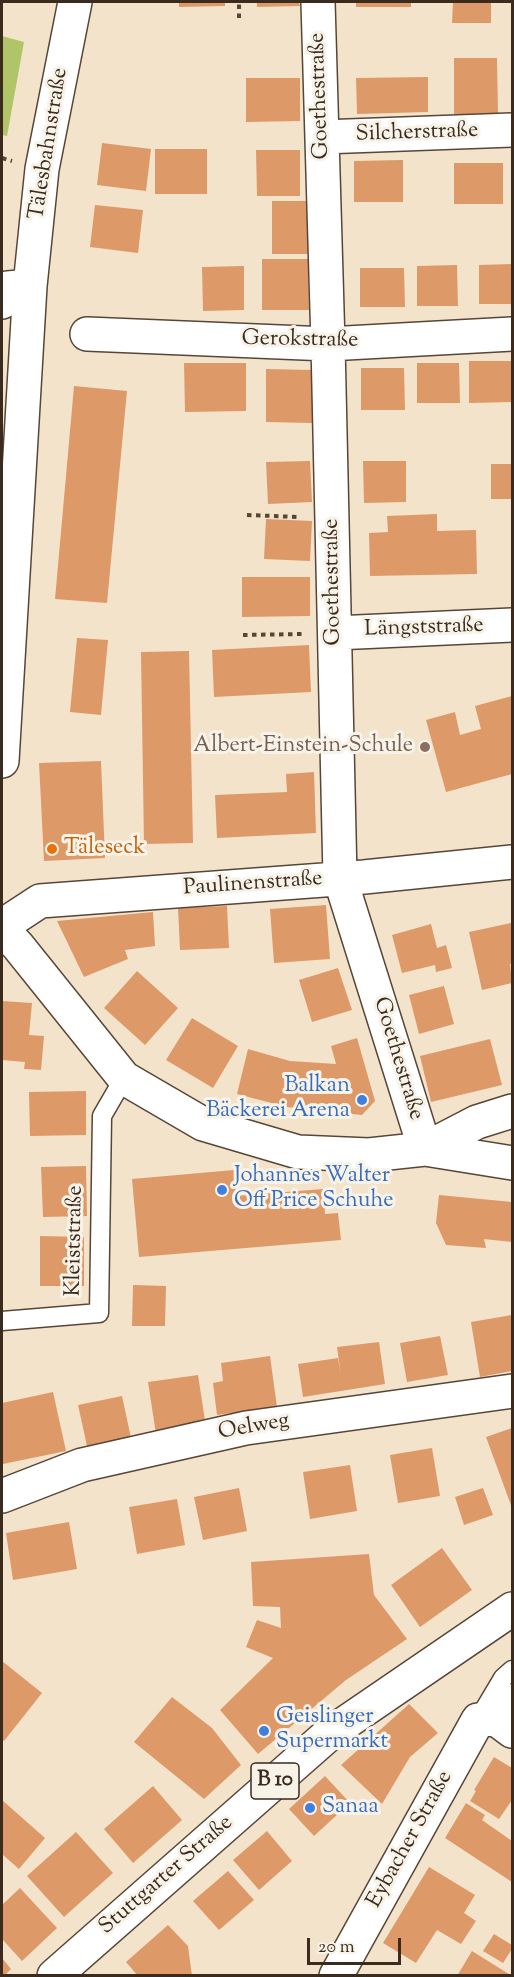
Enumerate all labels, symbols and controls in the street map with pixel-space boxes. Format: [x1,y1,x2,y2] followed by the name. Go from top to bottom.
[306,32,336,160] street label: Goethestraße
[25,66,75,222] street label: Tälesbahnstraße
[355,119,479,149] street label: Silcherstraße
[241,327,359,355] street label: Gerokstraße
[320,518,348,646] street label: Goethestraße
[364,614,484,644] street label: Längststraße
[193,734,413,760] place label: Albert-Einstein-Schule
[418,740,432,754] marker: Albert-Einstein-Schule
[64,836,145,862] place label: Täleseck
[45,842,59,856] marker: Täleseck
[183,867,323,903] street label: Paulinenstraße
[366,994,428,1124] street label: Goethestraße
[206,1074,350,1126] place label: Balkan Bäckerei Arena
[355,1093,369,1107] marker: Balkan Bäckerei Arena
[234,1164,393,1216] place label: Johannes Walter Off Price Schuhe
[215,1183,229,1197] marker: Johannes Walter Off Price Schuhe
[62,1185,90,1297] street label: Kleiststraße
[216,1409,292,1447] street label: Oelweg
[276,1705,388,1756] place label: Geislinger Supermarkt
[257,1724,271,1738] marker: Geislinger Supermarkt
[251,1763,299,1799] road number: B 10
[362,1767,460,1913] street label: Eybacher Straße
[322,1795,379,1821] place label: Sanaa
[303,1801,317,1815] marker: Sanaa
[95,1811,239,1941] street label: Stuttgarter Straße
[310,1926,404,1964] scale bar
[318,1935,355,1961] text: 20 m

